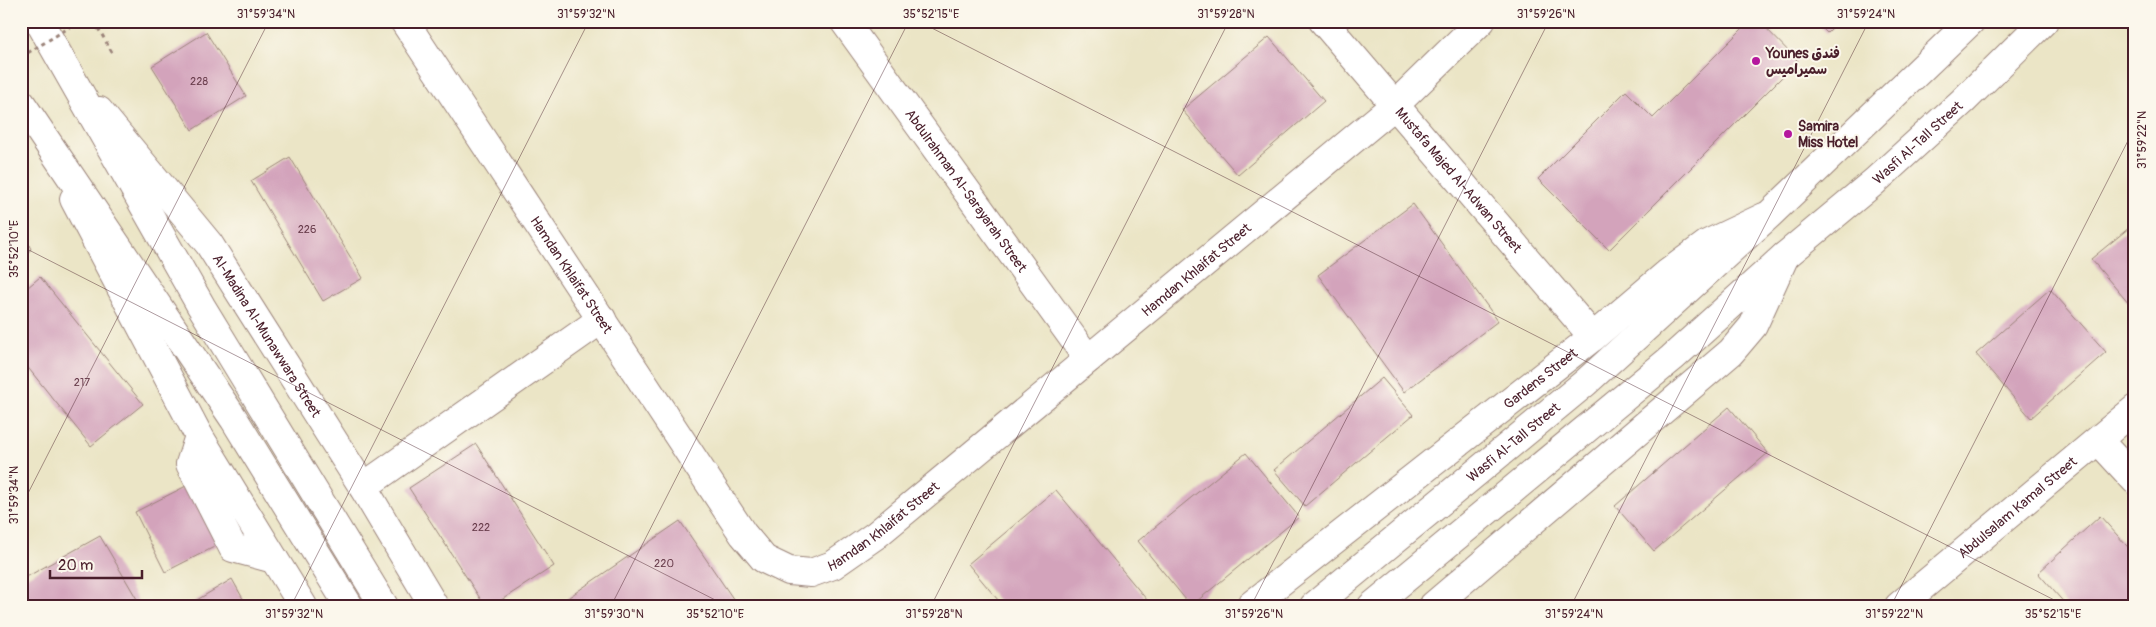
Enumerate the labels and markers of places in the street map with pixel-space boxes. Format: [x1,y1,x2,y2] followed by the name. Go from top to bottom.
[1765,45,1840,78] place label: Younes فندق سميراميس
[1750,55,1762,67] marker: Younes فندق سميراميس
[1798,118,1858,151] place label: Samira Miss Hotel
[1782,128,1794,140] marker: Samira Miss Hotel

